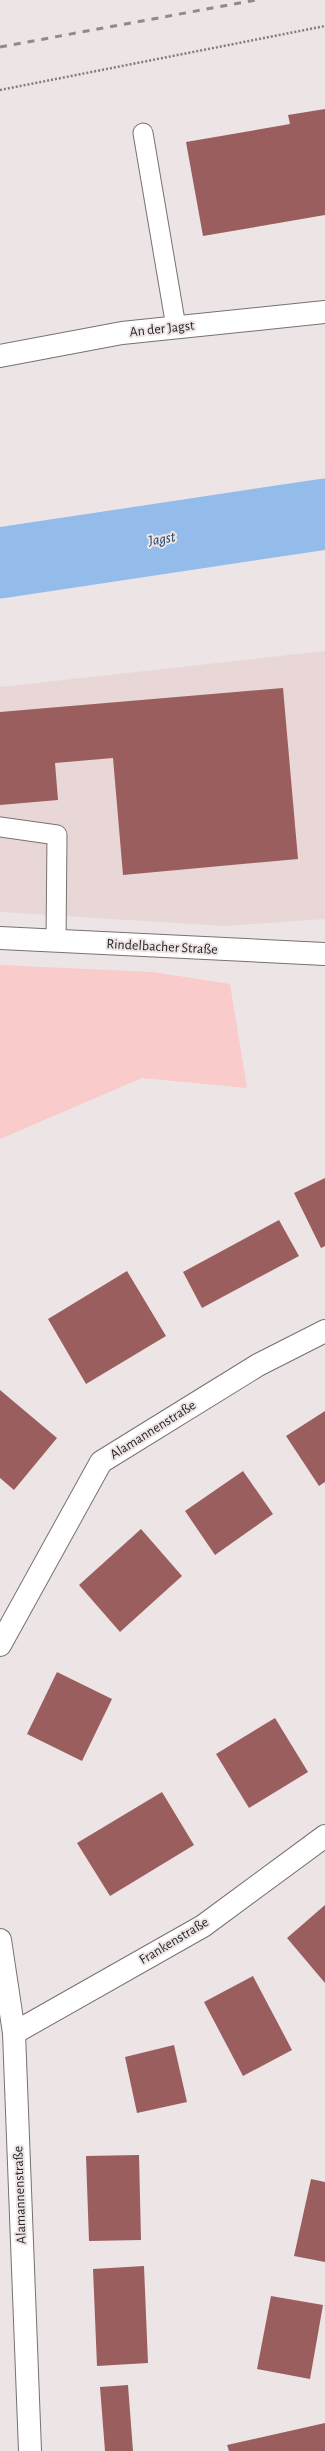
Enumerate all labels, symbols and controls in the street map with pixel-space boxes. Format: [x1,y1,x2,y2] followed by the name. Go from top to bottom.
[129,319,196,339] street label: An der Jagst
[146,529,177,549] water label: Jagst
[106,937,218,957] street label: Rindelbacher Straße
[108,1398,198,1462] street label: Alamannenstraße
[137,1915,211,1967] street label: Frankenstraße
[11,2146,29,2244] street label: Alamannenstraße

